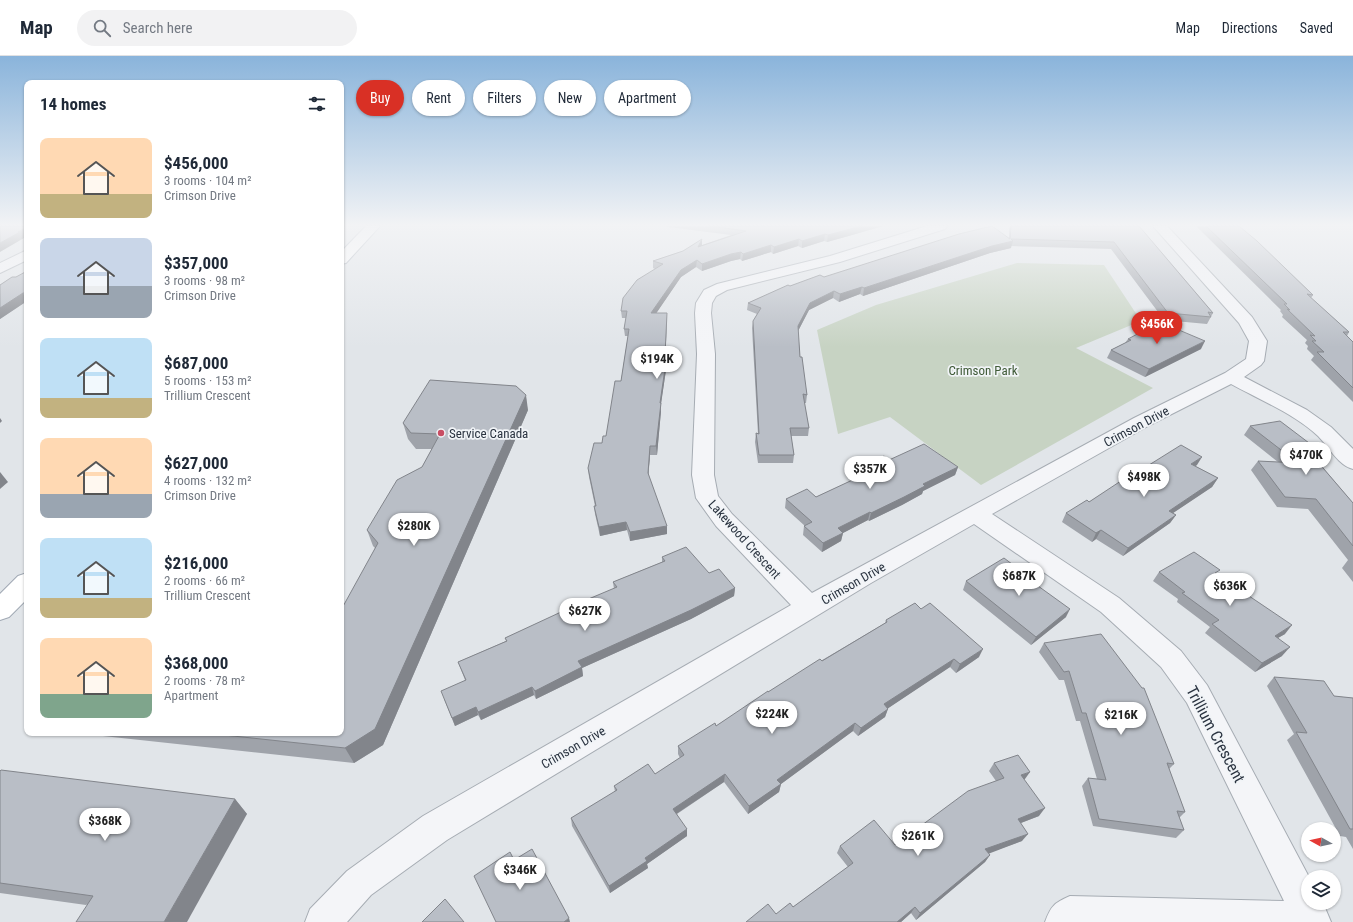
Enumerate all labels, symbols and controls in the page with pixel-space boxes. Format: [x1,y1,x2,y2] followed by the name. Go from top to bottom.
[77,10,357,46] search box
[20,16,53,39] text: Map
[91,17,113,39] icon: search
[123,19,193,37] text: Search here
[1176,20,1200,36] text: Map
[1222,20,1278,36] text: Directions
[1300,20,1333,36] text: Saved
[356,80,404,116] chip: Buy
[412,80,465,116] chip: Rent
[473,80,536,116] chip: Filters
[544,80,596,116] chip: New
[604,80,691,116] chip: Apartment
[306,93,328,115] icon: filters
[40,94,106,114] text: 14 homes
[164,153,228,173] text: $456,000
[72,154,120,202] icon: home
[164,173,251,188] text: 3 rooms · 104 m²
[164,188,236,203] text: Crimson Drive
[164,253,228,273] text: $357,000
[72,254,120,302] icon: home
[164,273,245,288] text: 3 rooms · 98 m²
[164,288,236,303] text: Crimson Drive
[1129,311,1185,345] pin: $456K
[1140,316,1174,331] text: $456K
[629,346,685,380] pin: $194K
[640,351,674,366] text: $194K
[164,353,228,373] text: $687,000
[72,354,120,402] icon: home
[948,363,1018,378] park label: Crimson Park
[164,373,251,388] text: 5 rooms · 153 m²
[164,388,251,403] text: Trillium Crescent
[1101,403,1171,450] street label: Crimson Drive
[449,426,528,441] place label: Service Canada
[436,428,446,438] marker: Service Canada
[1278,442,1334,476] pin: $470K
[1289,447,1323,462] text: $470K
[164,453,228,473] text: $627,000
[72,454,120,502] icon: home
[842,456,898,490] pin: $357K
[853,461,887,476] text: $357K
[1116,464,1172,498] pin: $498K
[1127,469,1161,484] text: $498K
[164,473,251,488] text: 4 rooms · 132 m²
[164,488,236,503] text: Crimson Drive
[705,497,784,582] street label: Lakewood Crescent
[386,513,442,547] pin: $280K
[397,518,431,533] text: $280K
[164,553,228,573] text: $216,000
[72,554,120,602] icon: home
[818,559,888,608] street label: Crimson Drive
[991,563,1047,597] pin: $687K
[1002,568,1036,583] text: $687K
[164,573,245,588] text: 2 rooms · 66 m²
[1202,573,1258,607] pin: $636K
[1213,578,1247,593] text: $636K
[164,588,251,603] text: Trillium Crescent
[557,598,613,632] pin: $627K
[568,603,602,618] text: $627K
[164,653,228,673] text: $368,000
[72,654,120,702] icon: home
[164,673,245,688] text: 2 rooms · 78 m²
[1182,683,1249,786] street label: Trillium Crescent
[164,688,218,703] text: Apartment
[744,701,800,735] pin: $224K
[1093,702,1149,736] pin: $216K
[755,706,789,721] text: $224K
[1104,707,1138,722] text: $216K
[538,723,608,772] street label: Crimson Drive
[77,808,133,842] pin: $368K
[88,813,122,828] text: $368K
[1301,822,1341,862] north arrow
[1301,822,1341,910] map controls
[890,823,946,857] pin: $261K
[901,828,935,843] text: $261K
[492,857,548,891] pin: $346K
[503,862,537,877] text: $346K
[1301,870,1341,910] button: layers

